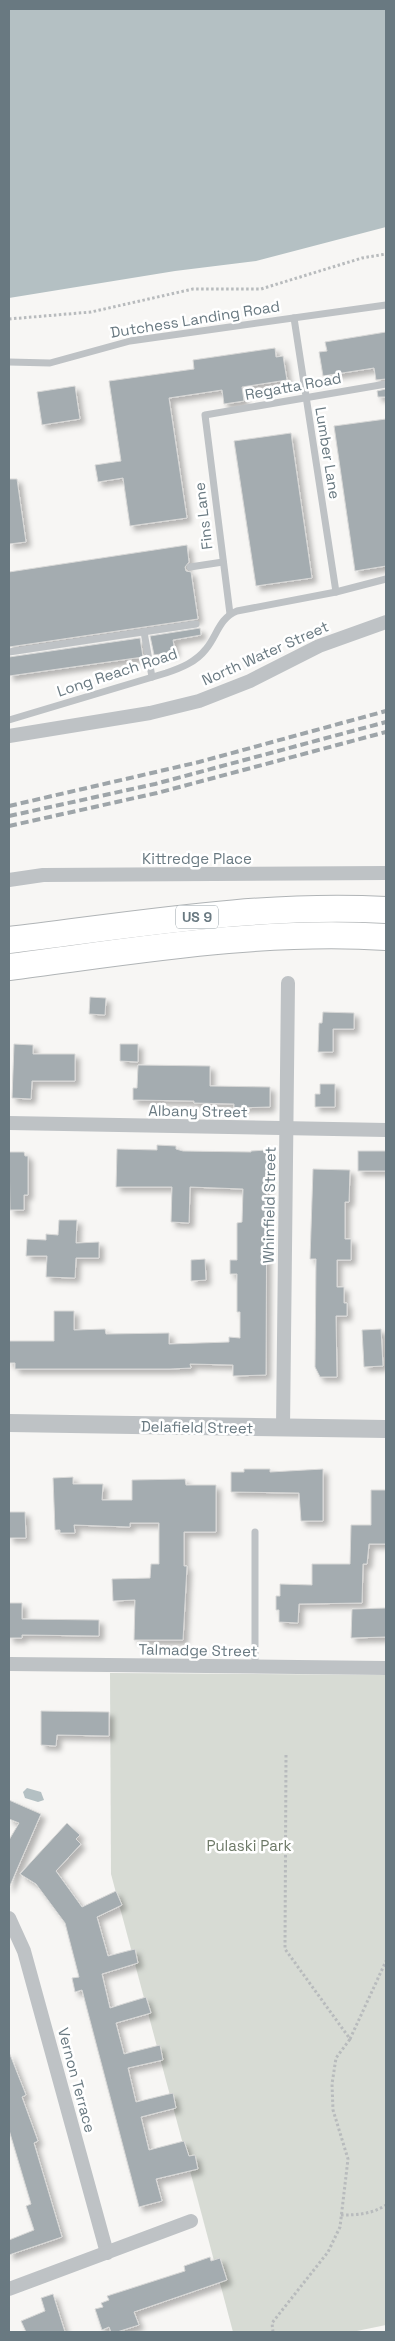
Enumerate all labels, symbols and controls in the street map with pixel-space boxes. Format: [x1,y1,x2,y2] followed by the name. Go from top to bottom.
[109,296,281,342] street label: Dutchess Landing Road
[243,368,343,404] street label: Regatta Road
[311,406,345,501] street label: Lumber Lane
[189,481,217,551] street label: Fins Lane
[199,616,331,689] street label: North Water Street
[54,644,180,700] street label: Long Reach Road
[142,849,252,868] street label: Kittredge Place
[176,906,218,929] road number: US 9
[148,1101,248,1121] street label: Albany Street
[258,1146,280,1264] street label: Whinfield Street
[141,1417,254,1437] street label: Delafield Street
[138,1639,258,1661] street label: Talmadge Street
[206,1836,292,1855] park label: Pulaski Park
[54,2025,100,2135] street label: Vernon Terrace

